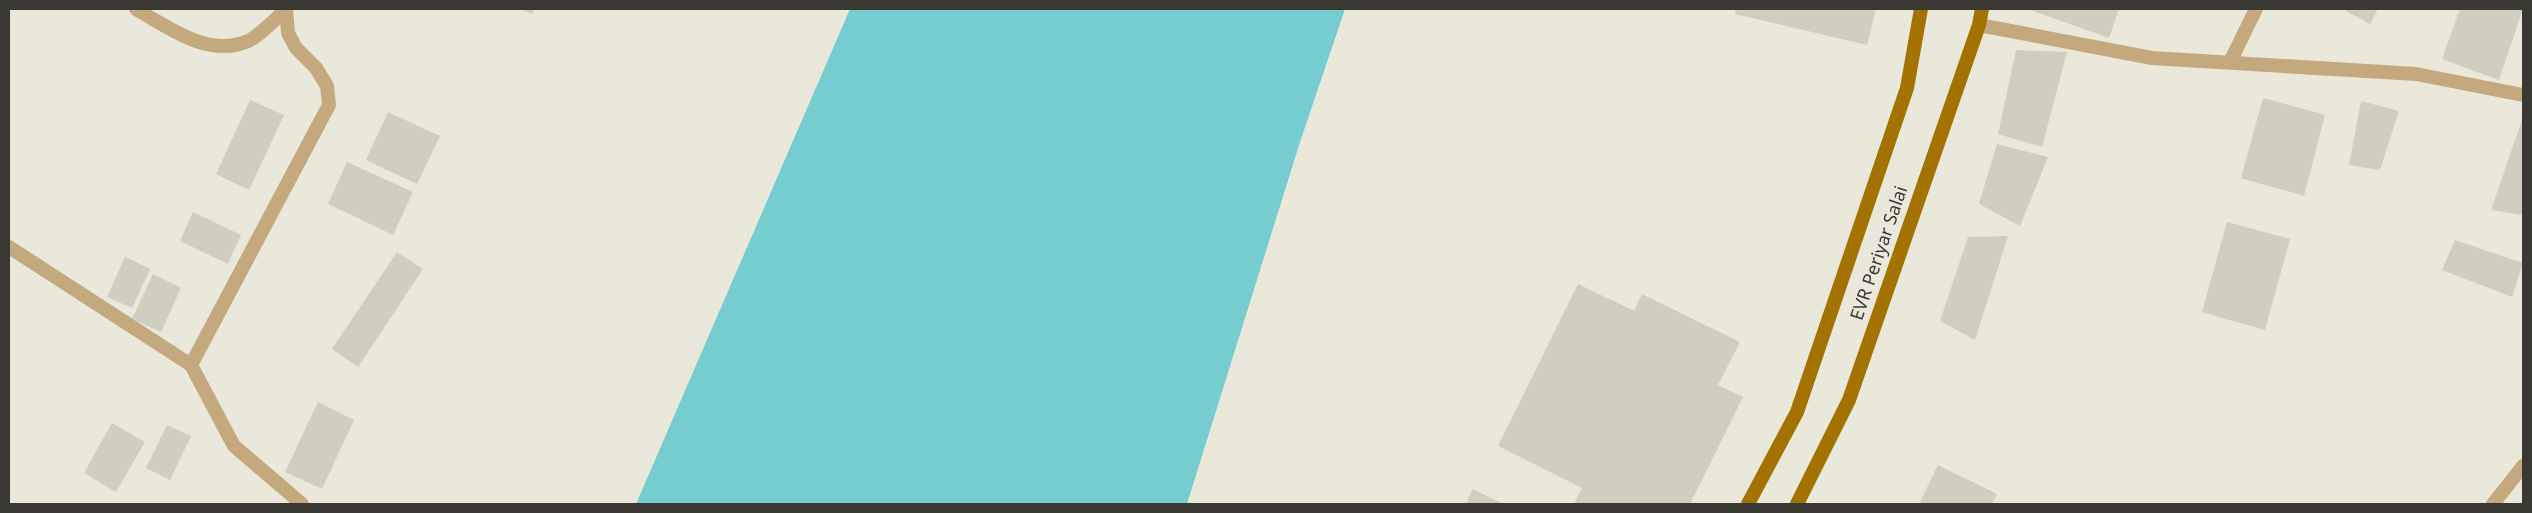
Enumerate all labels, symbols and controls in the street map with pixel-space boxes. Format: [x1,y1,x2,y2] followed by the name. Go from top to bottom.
[1844,182,1912,323] street label: EVR Periyar Salai

